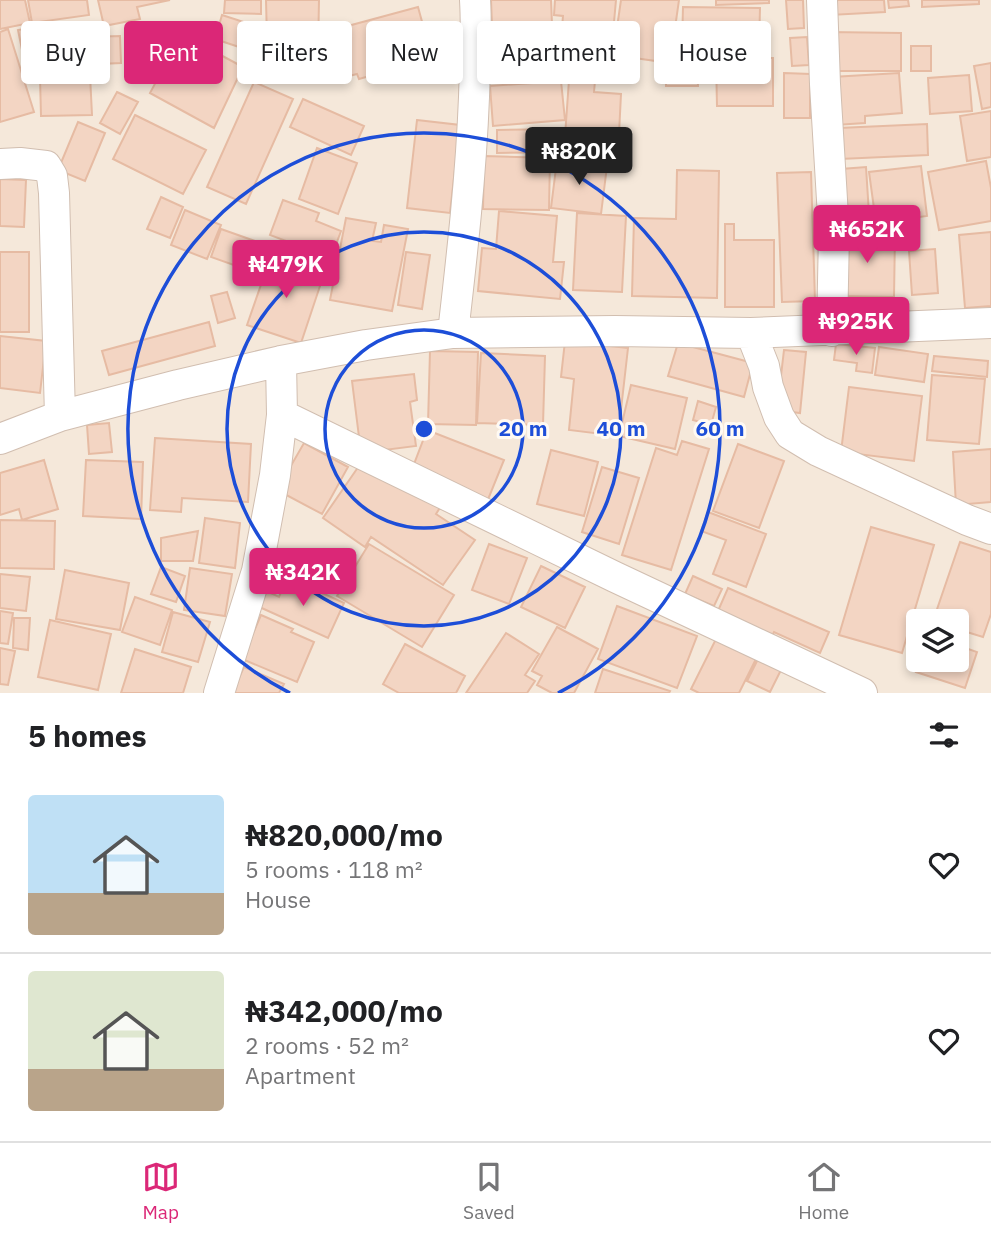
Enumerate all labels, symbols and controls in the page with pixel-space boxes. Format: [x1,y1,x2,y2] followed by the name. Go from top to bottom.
[21,21,110,84] chip: Buy
[124,21,223,84] chip: Rent
[237,21,352,84] chip: Filters
[366,21,463,84] chip: New
[477,21,640,84] chip: Apartment
[654,21,771,84] chip: House
[530,128,628,187] pin: ₦820K
[541,135,617,165] text: ₦820K
[818,205,916,265] pin: ₦652K
[829,213,905,243] text: ₦652K
[237,240,335,300] pin: ₦479K
[248,248,324,278] text: ₦479K
[807,298,905,357] pin: ₦925K
[818,305,894,335] text: ₦925K
[499,414,547,442] text: 20 m
[597,414,645,442] text: 40 m
[696,414,744,442] text: 60 m
[412,417,436,441] centre of rings
[254,548,352,608] pin: ₦342K
[265,556,341,586] text: ₦342K
[906,609,969,672] map controls
[906,609,969,672] button: layers
[28,716,147,755] text: 5 homes
[925,716,963,754] icon: filters
[245,815,443,854] text: ₦820,000/mo
[84,823,168,907] icon: home
[925,846,963,884] icon: heart
[245,854,423,884] text: 5 rooms · 118 m²
[245,884,311,914] text: House
[245,991,443,1030] text: ₦342,000/mo
[84,999,168,1083] icon: home
[925,1022,963,1060] icon: heart
[245,1030,409,1060] text: 2 rooms · 52 m²
[245,1060,356,1090] text: Apartment
[142,1158,180,1224] tab: Map
[463,1158,515,1224] tab: Saved
[798,1158,849,1224] tab: Home

